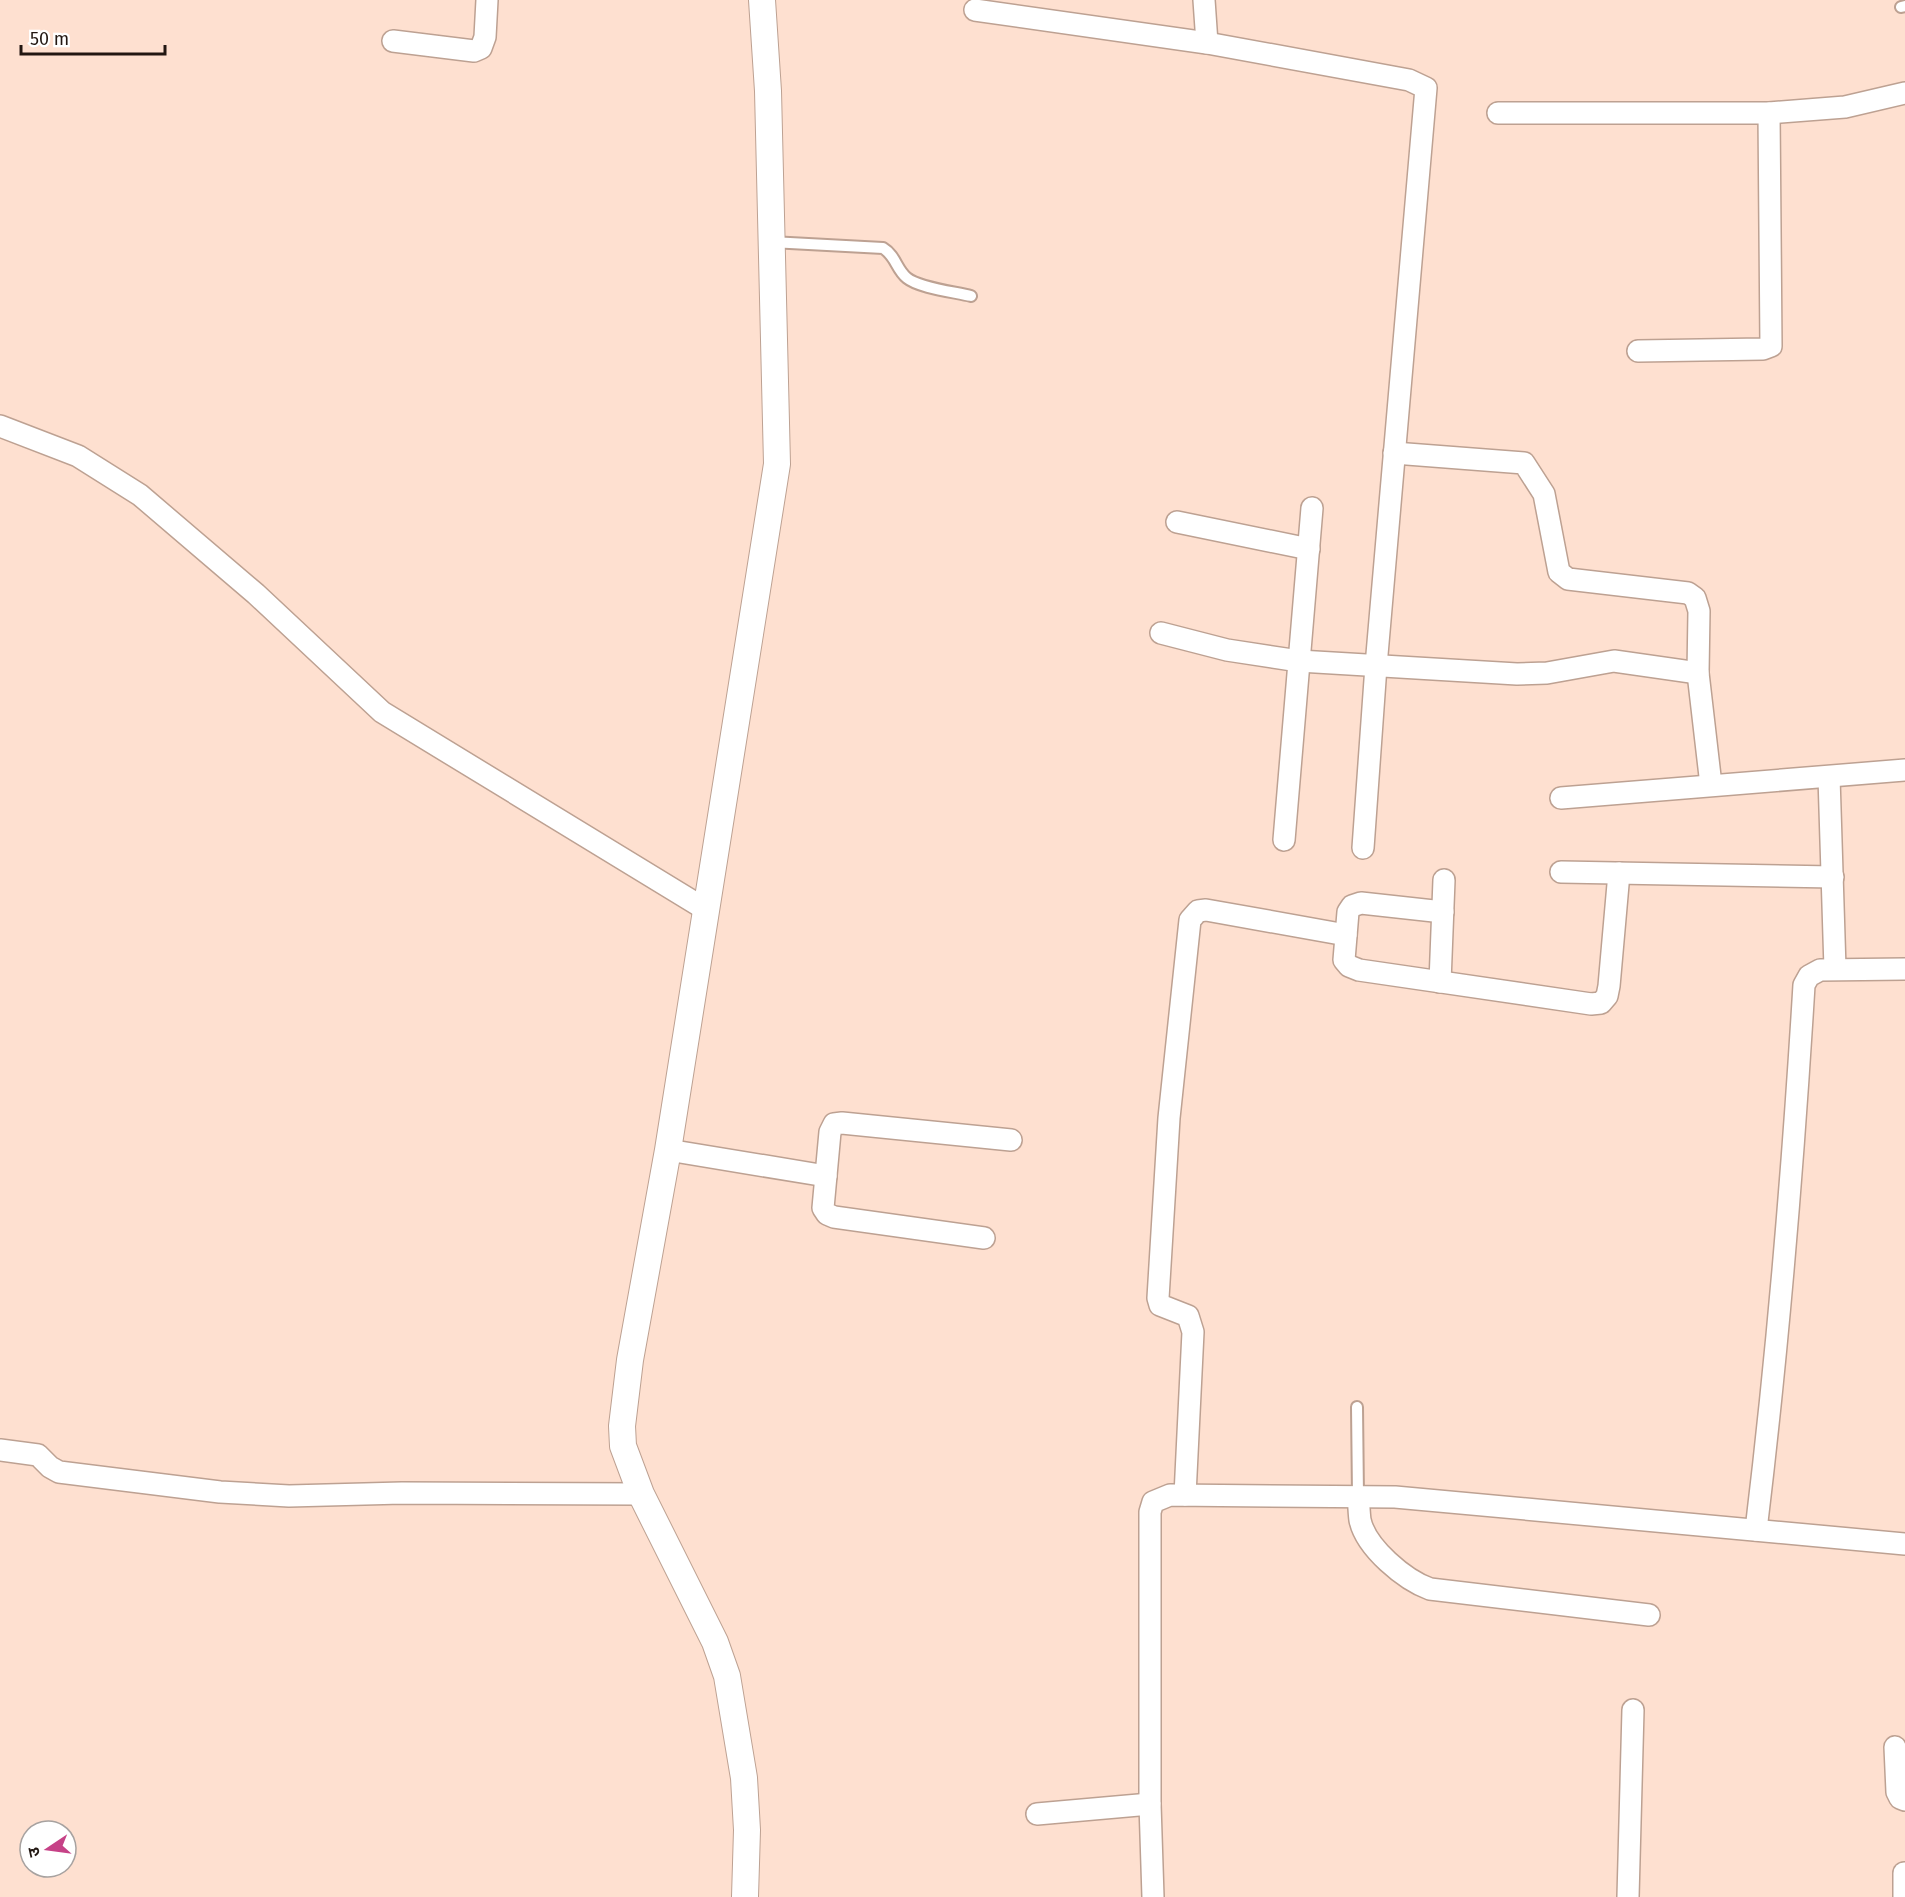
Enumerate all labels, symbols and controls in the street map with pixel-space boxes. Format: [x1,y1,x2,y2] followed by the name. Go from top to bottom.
[21,18,165,56] scale bar
[30,28,69,50] text: 50 m
[18,1819,78,1879] north arrow
[23,1845,44,1859] text: उ

